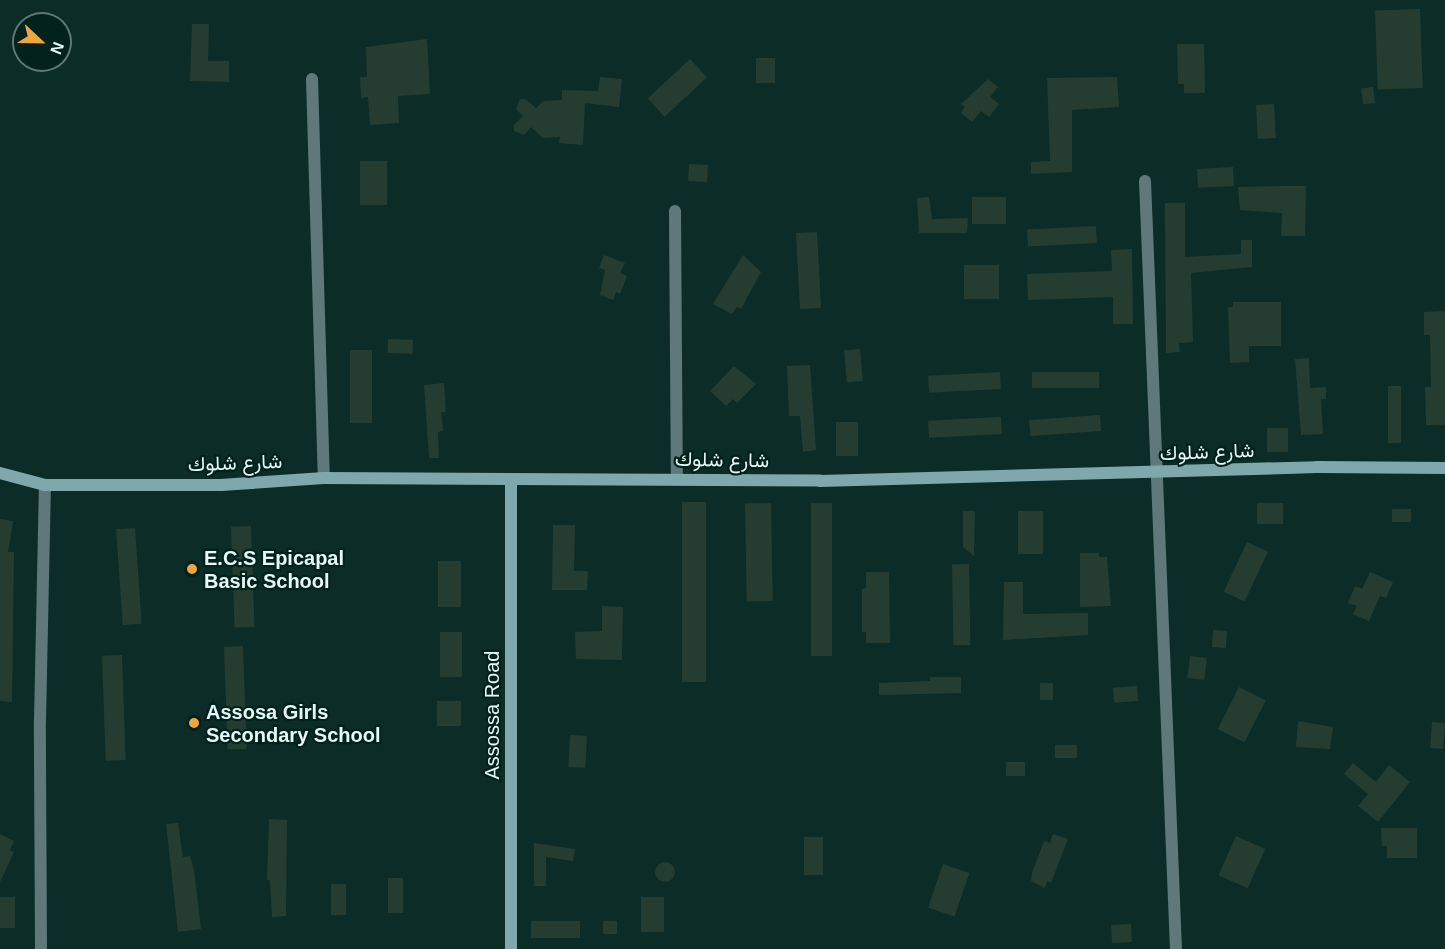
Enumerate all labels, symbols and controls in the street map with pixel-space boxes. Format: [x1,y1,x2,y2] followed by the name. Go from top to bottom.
[12,12,72,72] north arrow
[47,40,67,57] text: N
[1159,438,1255,466] street label: شارع شلوك
[675,447,769,473] street label: شارع شلوك
[187,449,283,477] street label: شارع شلوك
[204,546,344,593] place label: E.C.S Epicapal Basic School
[185,562,199,576] marker: E.C.S Epicapal Basic School
[480,651,504,779] street label: Assossa Road
[206,700,380,747] place label: Assosa Girls Secondary School
[187,716,201,730] marker: Assosa Girls Secondary School

